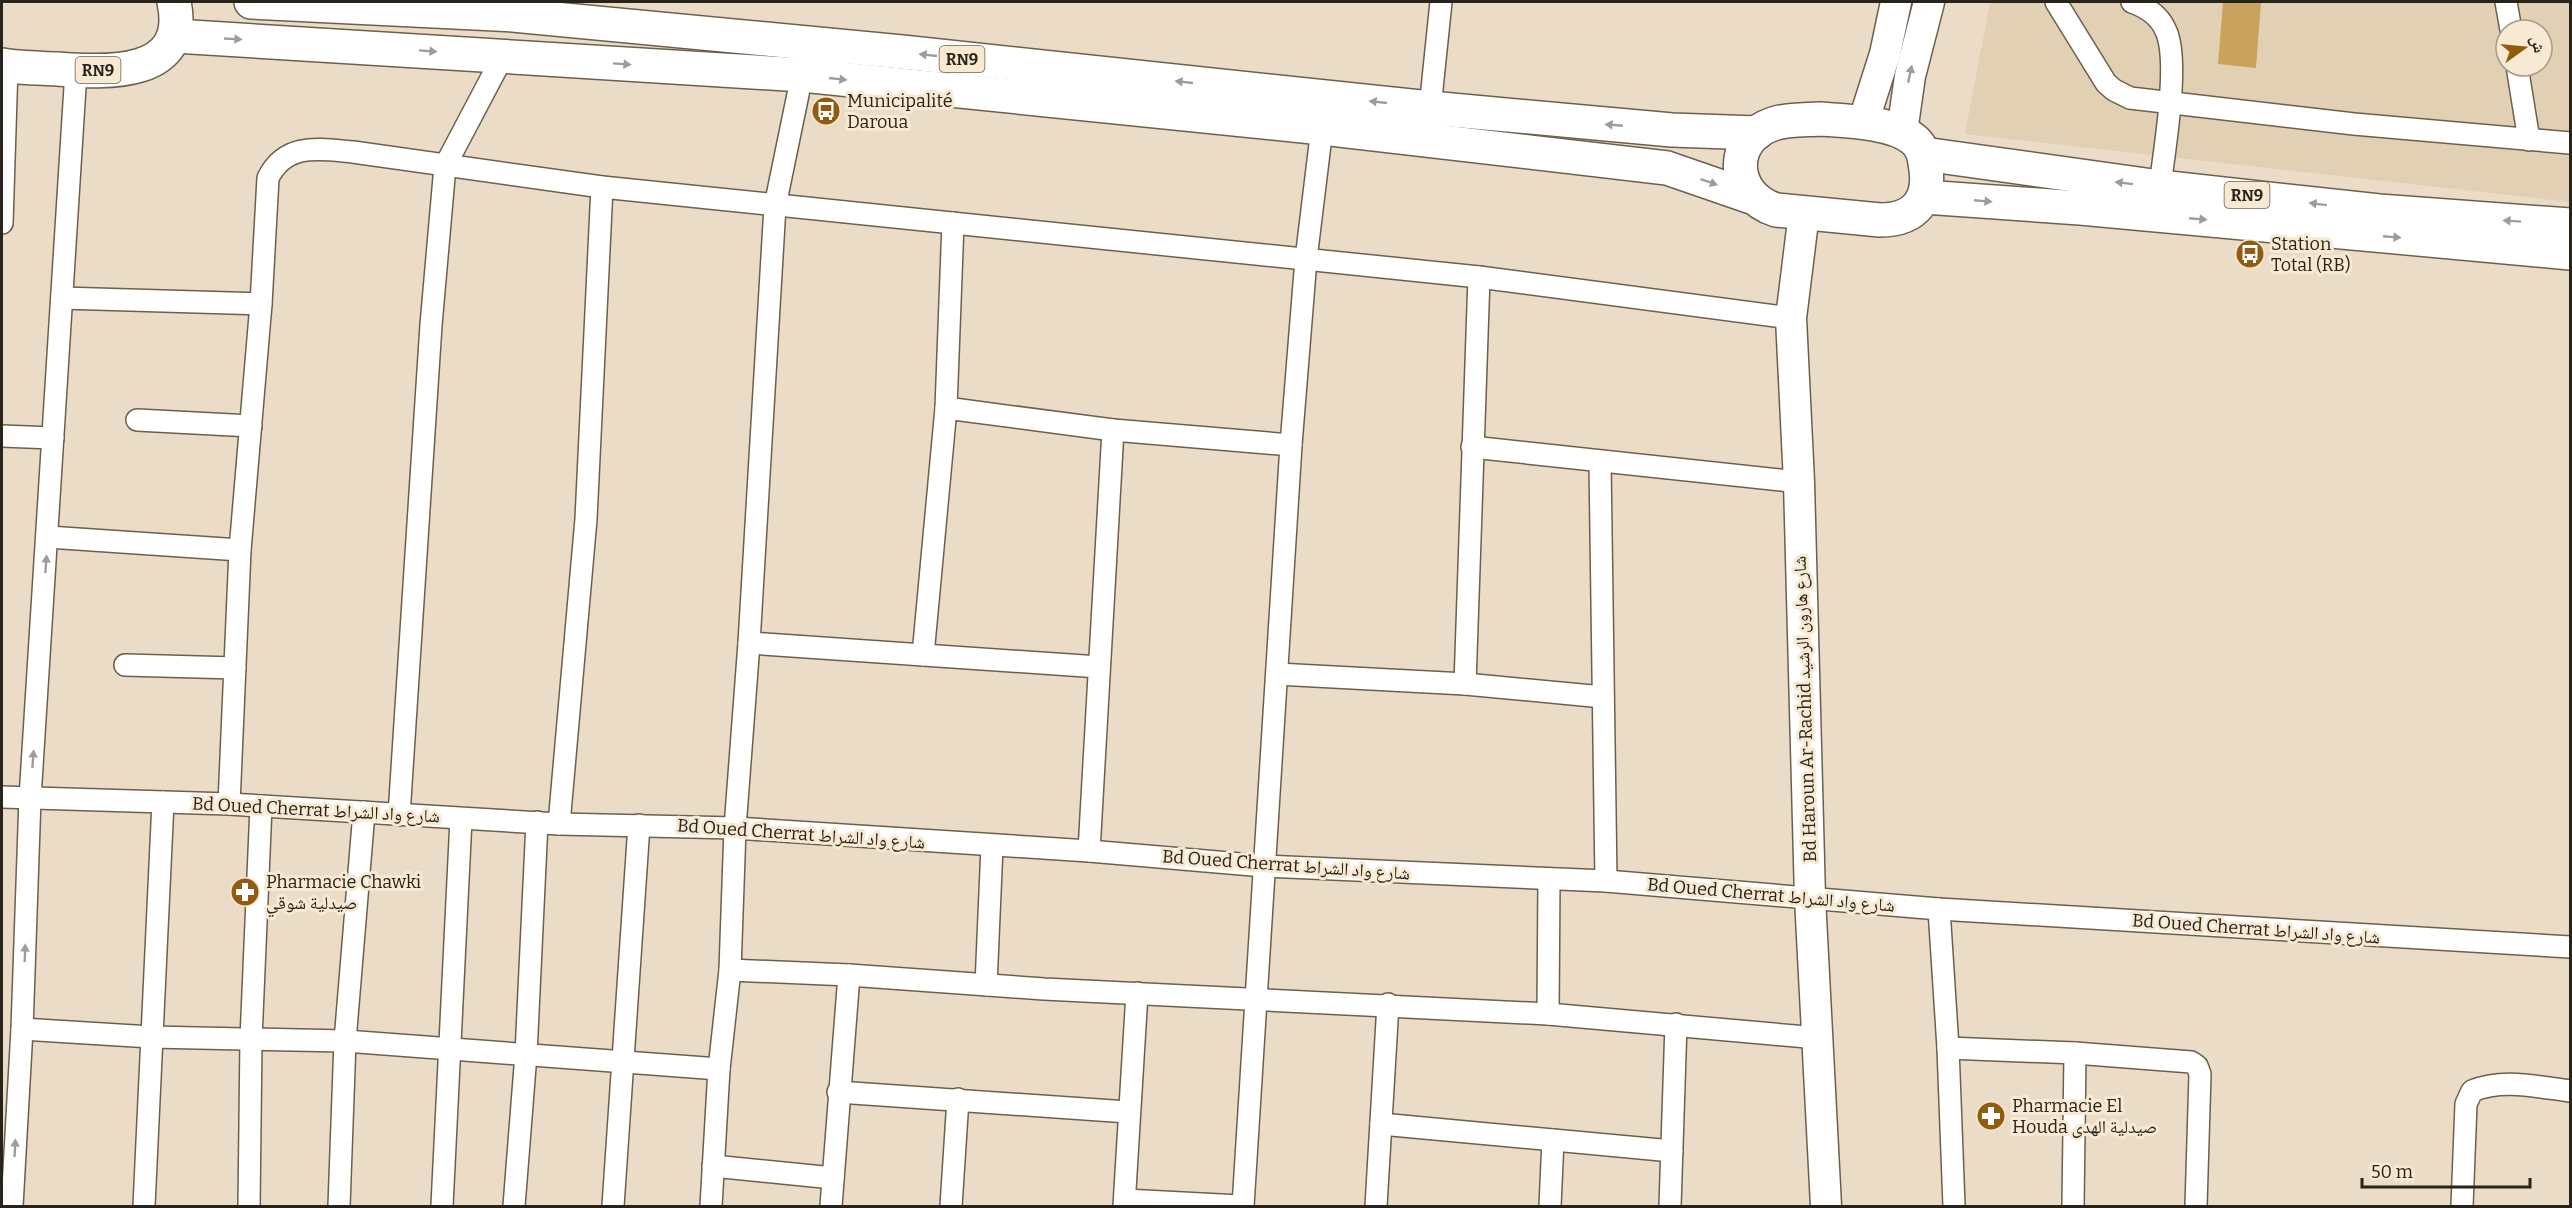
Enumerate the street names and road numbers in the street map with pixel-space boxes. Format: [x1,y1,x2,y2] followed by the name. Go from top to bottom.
[940,46,984,72] road number: RN9
[76,57,120,83] road number: RN9
[2224,182,2270,208] road number: RN9
[1789,555,1821,863] street label: Bd Haroun Ar-Rachid شارع هارون الرشيد
[191,793,441,827] street label: Bd Oued Cherrat شارع واد الشراط
[676,814,926,854] street label: Bd Oued Cherrat شارع واد الشراط
[1161,845,1411,885] street label: Bd Oued Cherrat شارع واد الشراط
[1646,873,1896,917] street label: Bd Oued Cherrat شارع واد الشراط
[2131,909,2381,949] street label: Bd Oued Cherrat شارع واد الشراط

